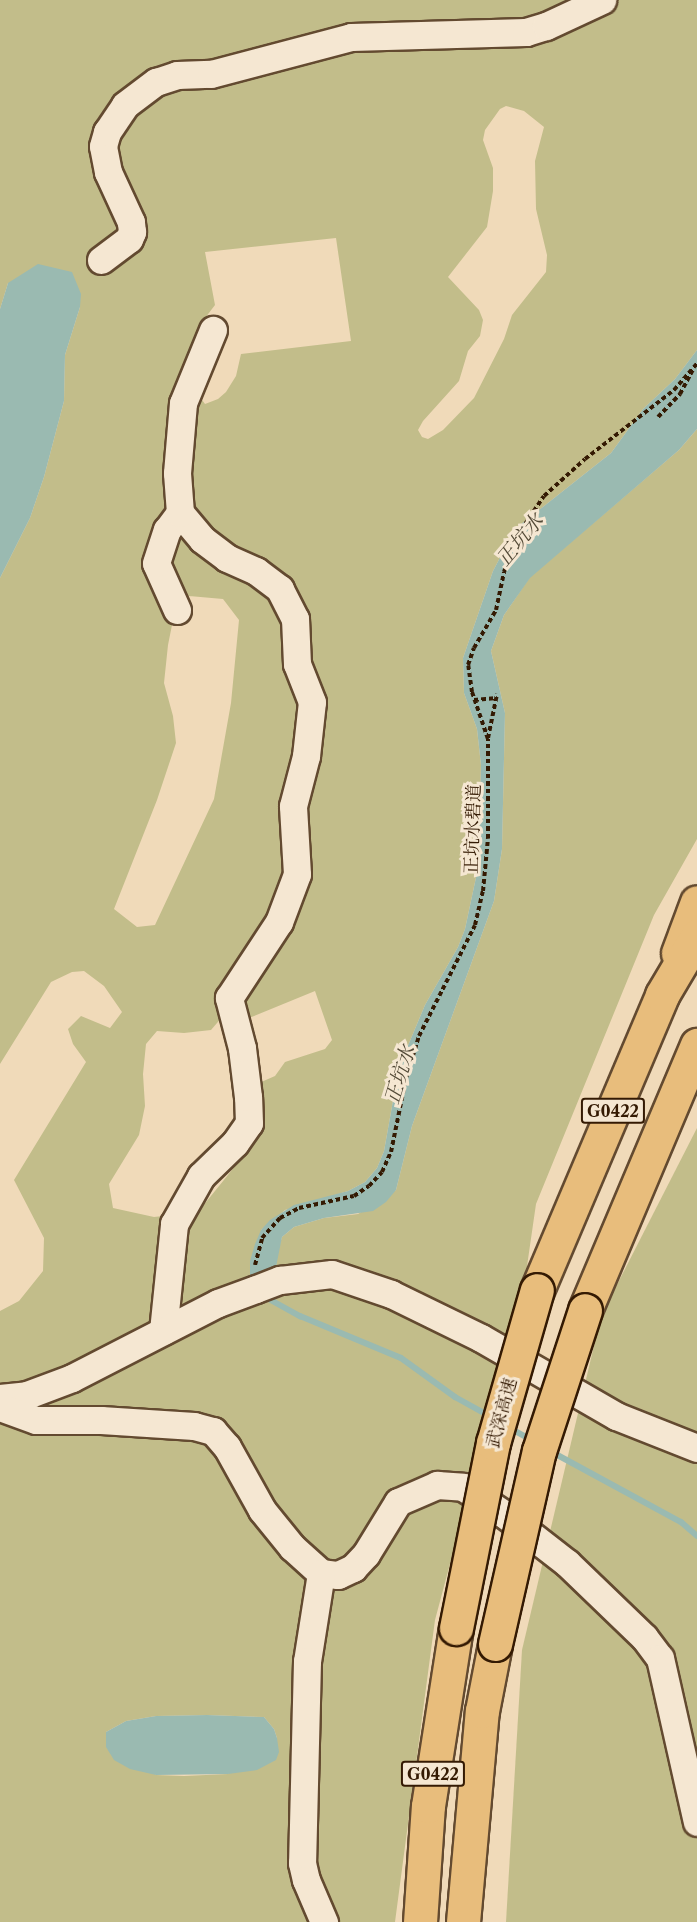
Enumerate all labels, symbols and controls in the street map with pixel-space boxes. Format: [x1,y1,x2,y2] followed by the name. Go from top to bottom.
[492,509,548,571] water label: 正坑水
[461,784,485,874] street label: 正坑水碧道
[380,1043,420,1107] water label: 正坑水
[580,1098,646,1124] road number: G0422
[482,1375,522,1451] street label: 武深高速
[400,1761,466,1787] road number: G0422

